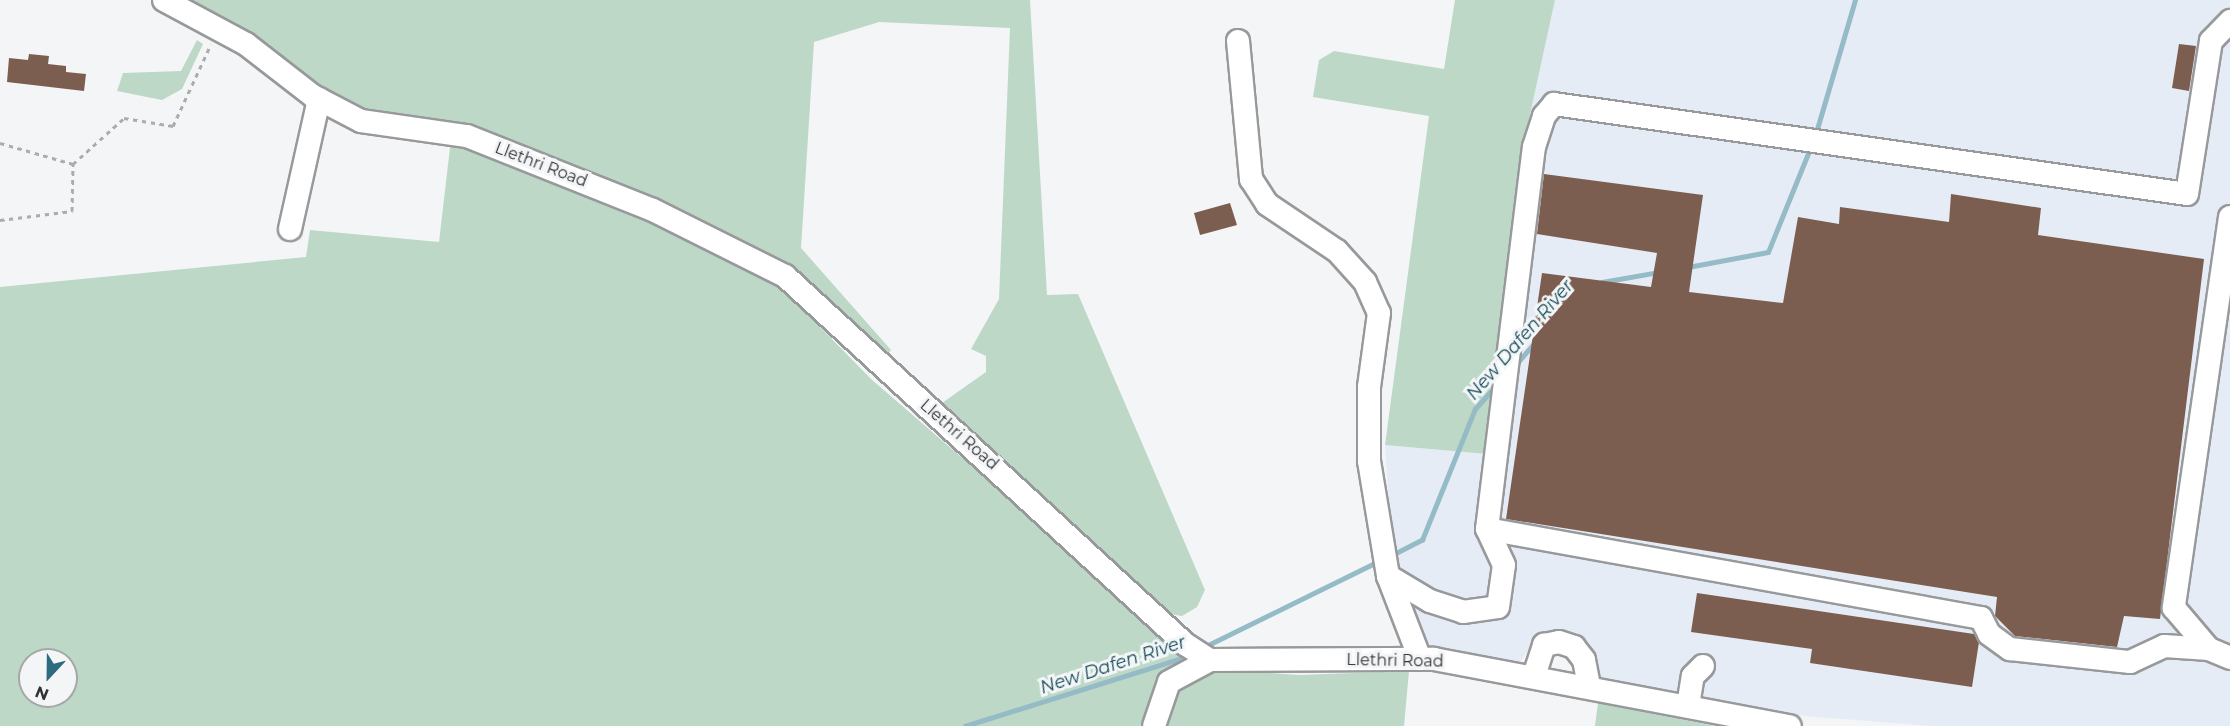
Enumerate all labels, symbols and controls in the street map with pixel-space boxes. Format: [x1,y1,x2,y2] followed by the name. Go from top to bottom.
[492,139,590,191] street label: Llethri Road
[1462,276,1578,404] water label: New Dafen River
[916,396,1002,474] street label: Llethri Road
[1037,631,1189,699] water label: New Dafen River
[18,648,78,708] north arrow
[1346,651,1444,671] street label: Llethri Road
[32,682,51,705] text: N

